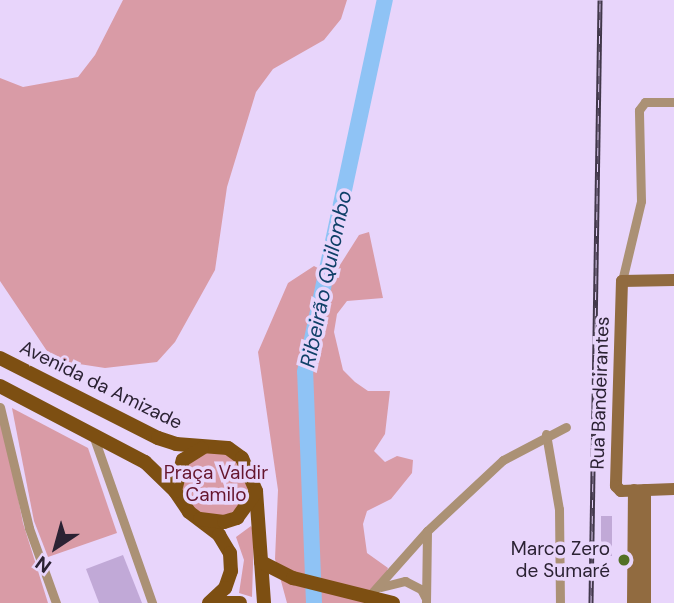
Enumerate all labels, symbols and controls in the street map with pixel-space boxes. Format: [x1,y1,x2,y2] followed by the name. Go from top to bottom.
[295,188,357,370] water label: Ribeirão Quilombo
[586,316,614,470] street label: Rua Bandeirantes
[16,336,186,434] street label: Avenida da Amizade
[164,462,268,506] park label: Praça Valdir Camilo
[21,512,91,582] north arrow
[511,538,610,582] place label: Marco Zero de Sumaré
[30,550,56,579] text: N
[616,552,632,568] marker: Marco Zero de Sumaré

